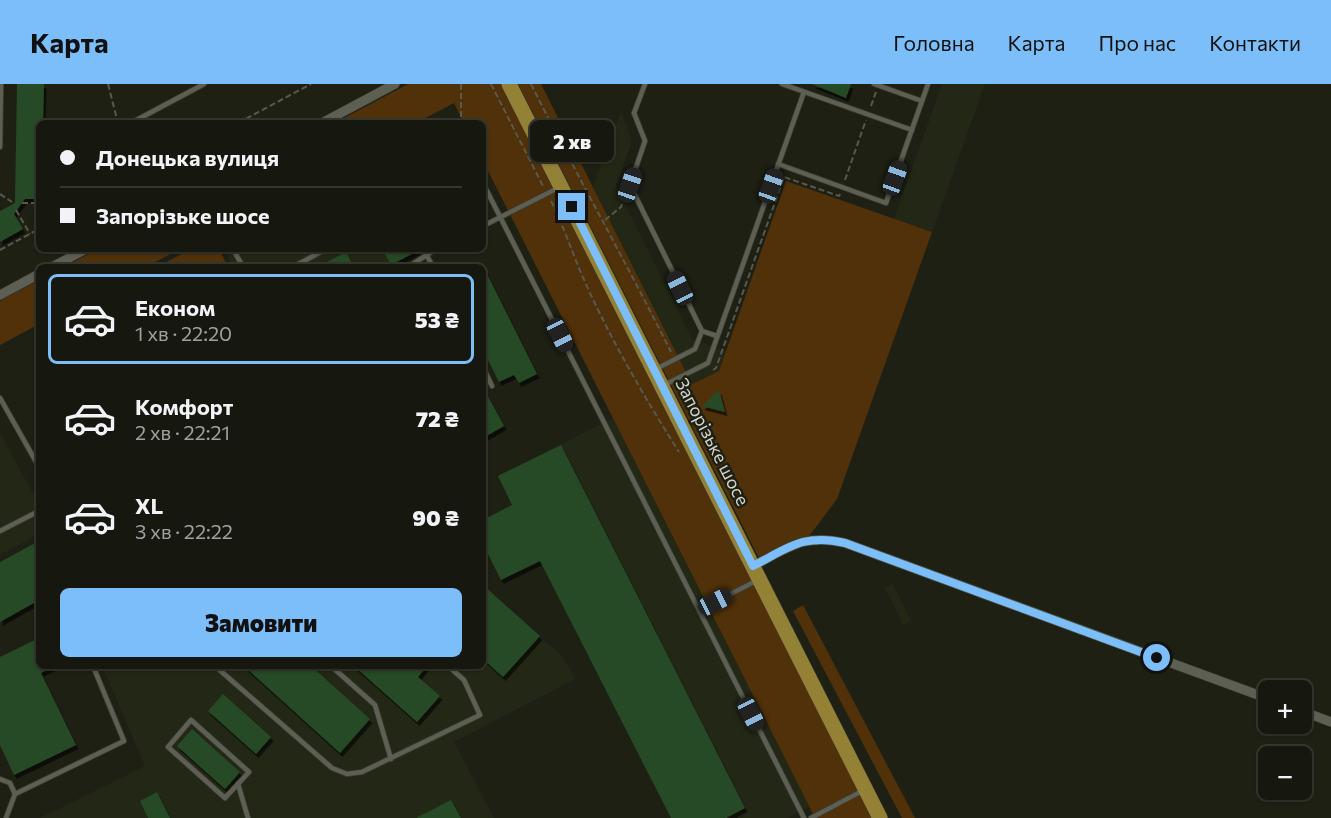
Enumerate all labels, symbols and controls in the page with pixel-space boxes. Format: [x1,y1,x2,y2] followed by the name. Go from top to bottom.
[30,25,109,59] text: Карта
[893,30,975,55] text: Головна
[1008,30,1065,55] text: Карта
[1098,30,1176,55] text: Про нас
[1209,30,1301,55] text: Контакти
[530,120,614,162] callout: 2 хв
[553,129,591,153] text: 2 хв
[96,144,279,171] text: Донецька вулиця
[880,158,910,198] car
[616,165,644,205] car
[756,166,786,206] car
[558,193,585,220] route end
[96,202,270,229] text: Запорізьке шосе
[664,268,696,308] car
[63,292,117,346] icon: car
[135,294,215,321] text: Економ
[415,306,459,333] text: 53 ₴
[544,315,576,355] car
[135,321,232,345] text: 1 хв · 22:20
[671,374,754,509] street label: Запорізьке шосе
[63,391,117,445] icon: car
[135,393,233,420] text: Комфорт
[416,405,459,432] text: 72 ₴
[135,420,230,444] text: 2 хв · 22:21
[63,490,117,544] icon: car
[135,492,163,519] text: XL
[412,504,459,531] text: 90 ₴
[135,519,233,543] text: 3 хв · 22:22
[695,586,735,618] car
[60,588,462,657] button: Замовити
[1143,644,1170,671] route start
[1258,680,1312,800] map controls
[1258,680,1312,734] button: +
[735,694,767,734] car
[1258,746,1312,800] button: −

